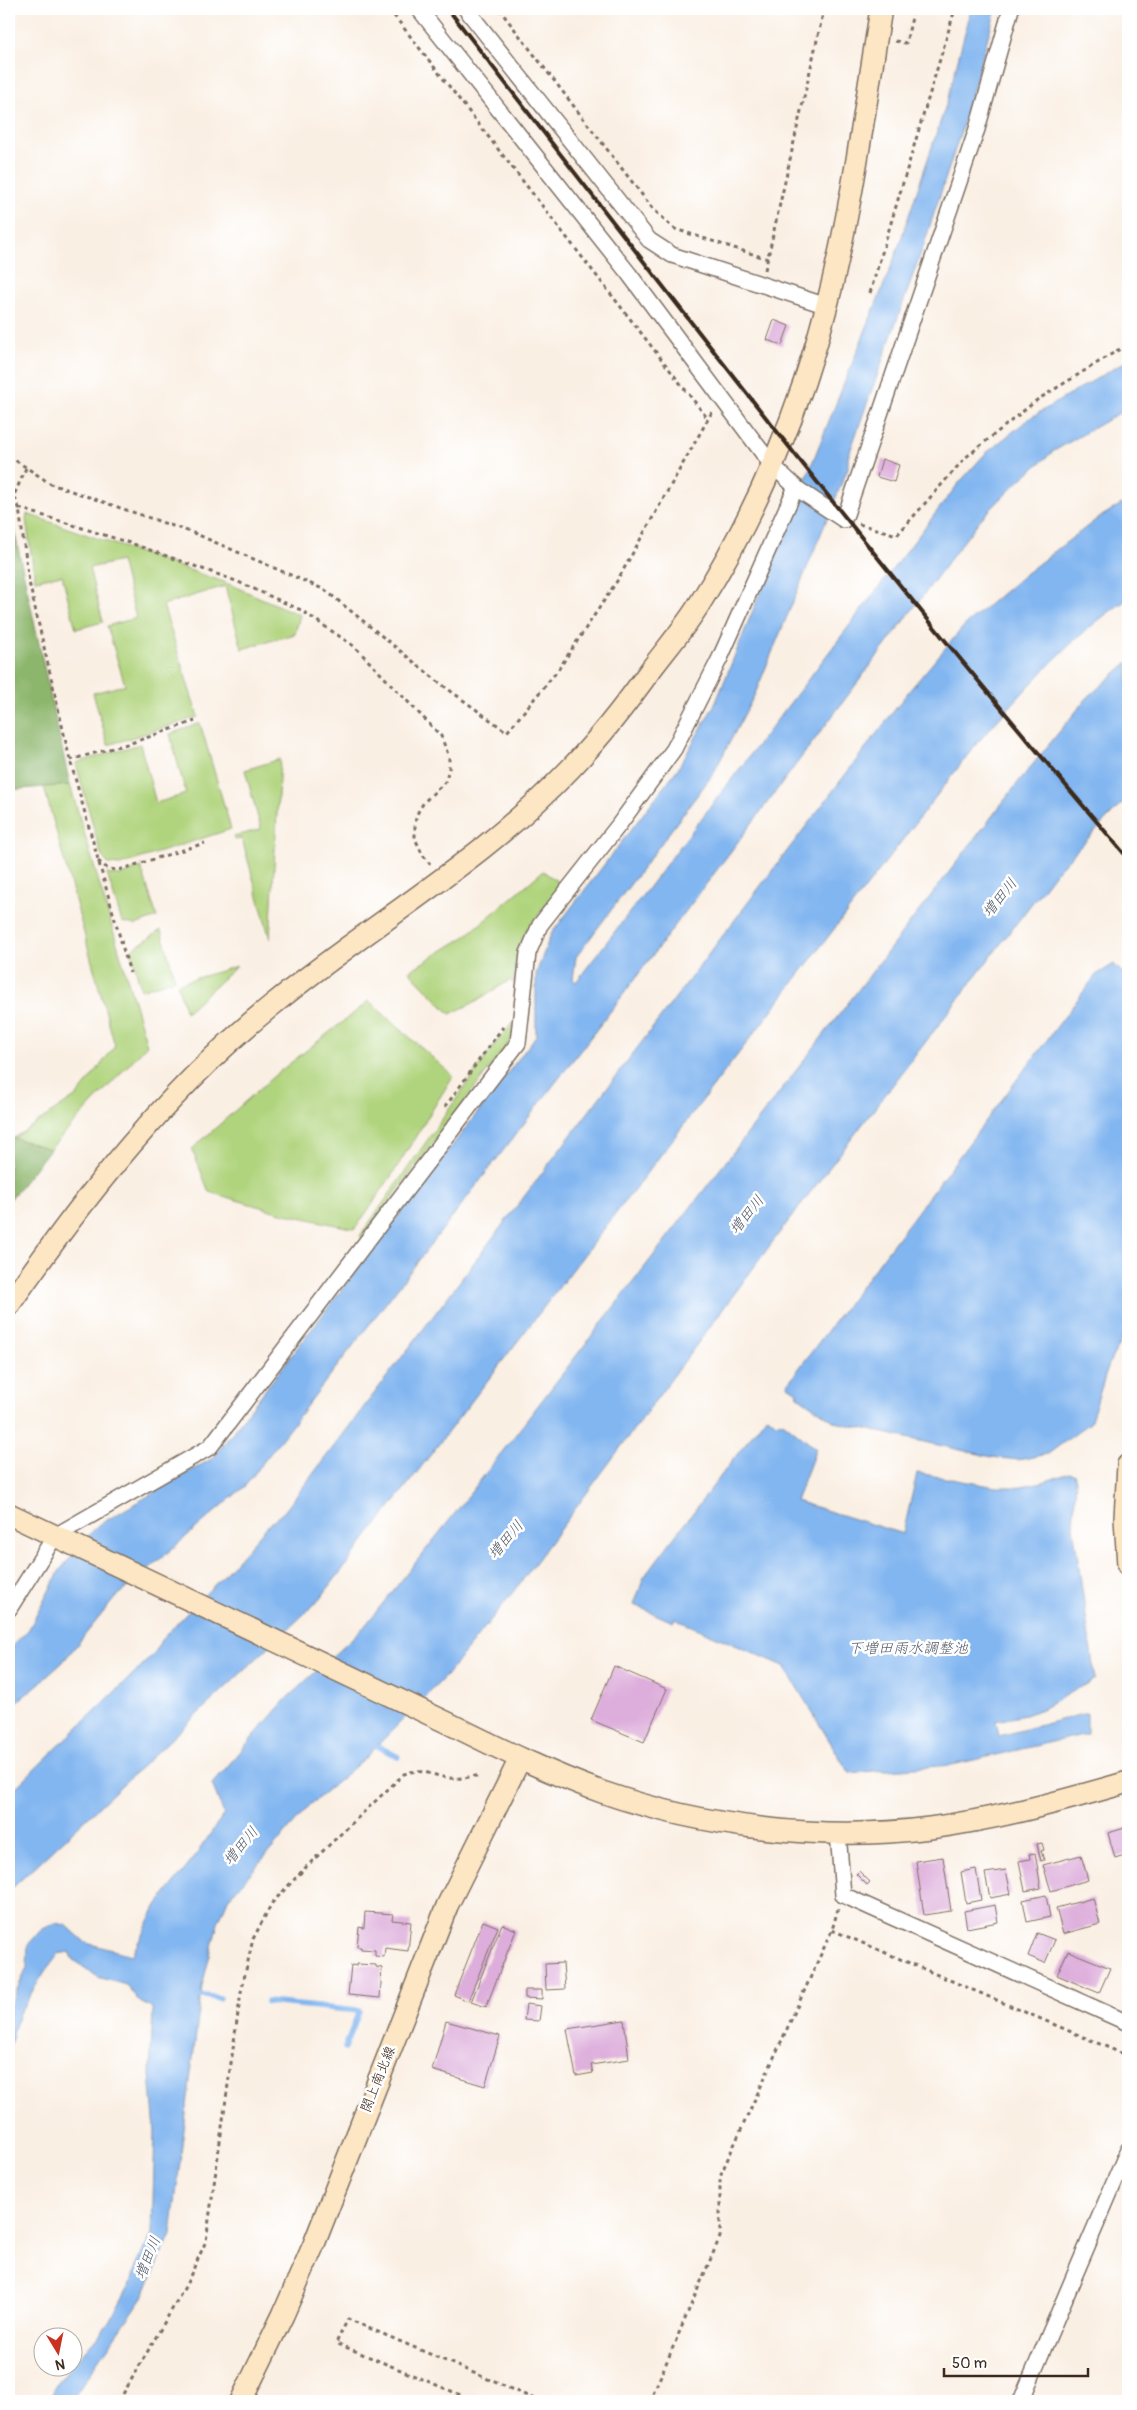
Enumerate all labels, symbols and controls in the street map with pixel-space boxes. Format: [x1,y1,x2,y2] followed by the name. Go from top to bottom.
[978,875,1022,921] water label: 増田川
[725,1192,769,1238] water label: 増田川
[484,1517,528,1563] water label: 増田川
[848,1639,969,1658] water label: 下増田雨水調整池
[219,1823,263,1869] water label: 増田川
[357,2043,399,2115] street label: 閖上南北線
[131,2234,165,2282] water label: 増田川
[32,2328,82,2378] north arrow
[944,2345,1088,2377] scale bar
[952,2354,987,2373] text: 50 m
[54,2355,66,2374] text: N

